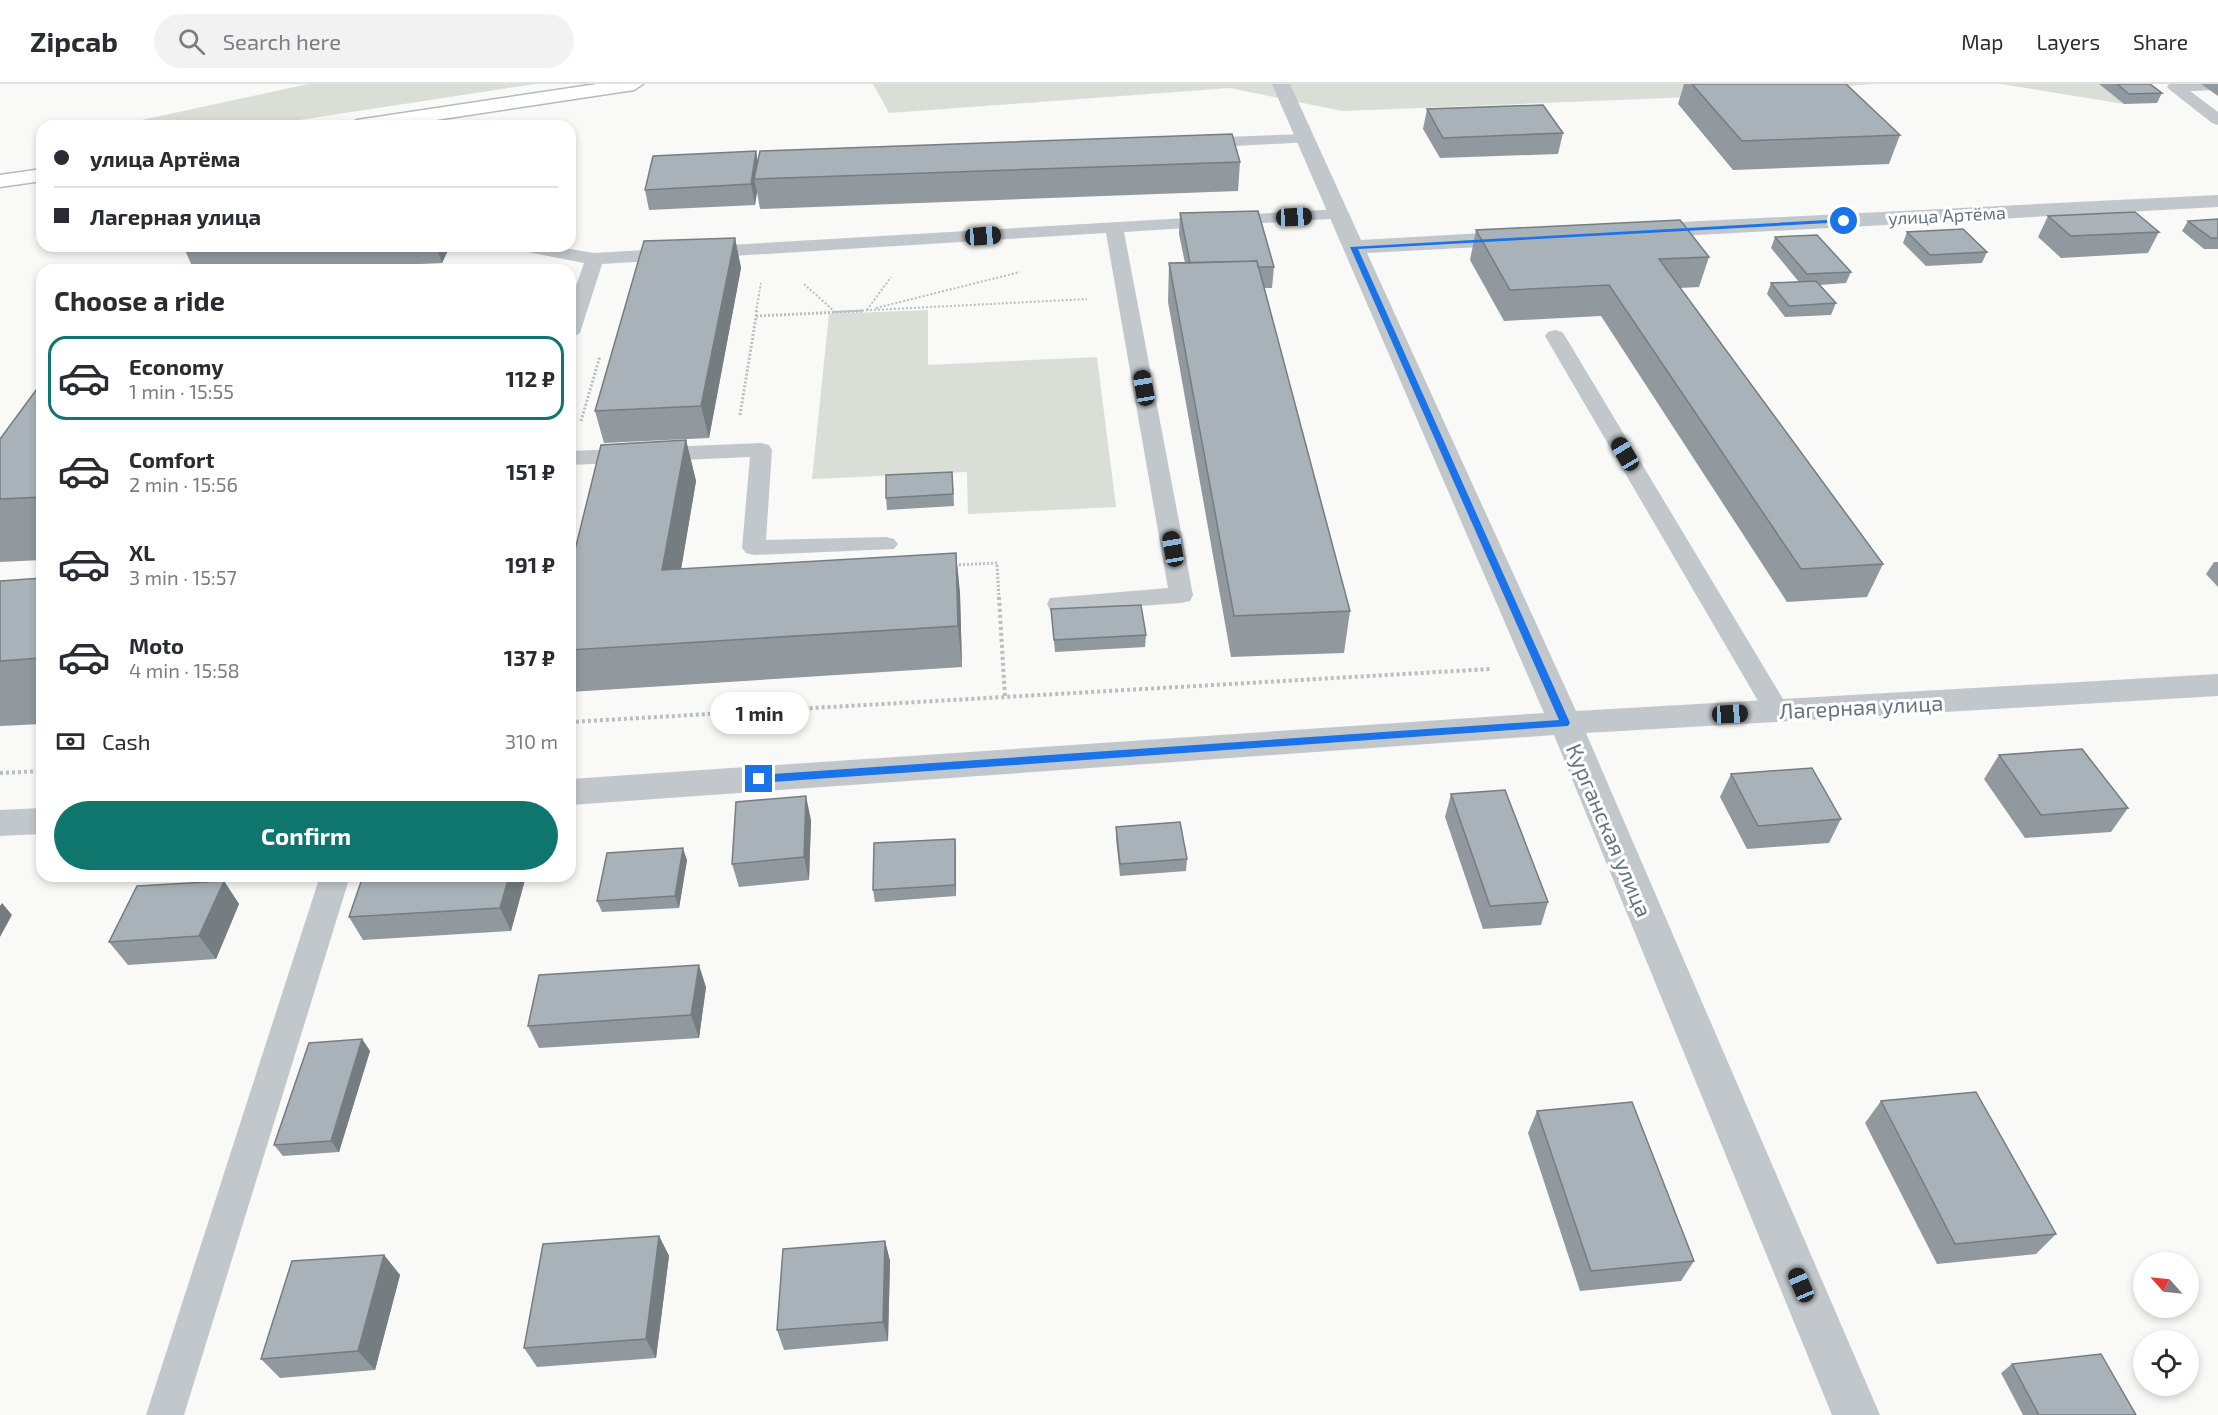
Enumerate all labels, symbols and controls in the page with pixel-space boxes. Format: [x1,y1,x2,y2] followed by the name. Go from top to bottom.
[154,14,574,68] search box
[30,24,118,58] text: Zipcab
[175,25,208,58] icon: search
[223,28,341,54] text: Search here
[1961,29,2003,54] text: Map
[2036,29,2100,54] text: Layers
[2133,29,2188,54] text: Share
[90,145,240,171] text: улица Артёма
[1888,201,2006,229] street label: улица Артёма
[90,203,261,229] text: Лагерная улица
[1276,207,1312,227] car
[1830,207,1857,234] route start
[964,226,1002,246] car
[54,284,225,316] text: Choose a ride
[57,351,111,405] icon: car
[129,353,224,379] text: Economy
[505,365,555,391] text: 112 ₽
[1132,369,1156,407] car
[129,379,234,403] text: 1 min · 15:55
[1608,434,1642,474] car
[57,444,111,498] icon: car
[129,446,214,472] text: Comfort
[506,458,555,484] text: 151 ₽
[129,472,238,496] text: 2 min · 15:56
[1161,530,1185,568] car
[57,537,111,591] icon: car
[129,539,155,565] text: XL
[505,551,555,577] text: 191 ₽
[129,565,237,589] text: 3 min · 15:57
[57,630,111,684] icon: car
[129,632,184,658] text: Moto
[504,644,555,670] text: 137 ₽
[129,658,240,682] text: 4 min · 15:58
[1778,689,1944,724] street label: Лагерная улица
[710,692,808,734] callout: 1 min
[735,701,784,725] text: 1 min
[1712,704,1748,724] car
[54,725,87,758] icon: cash
[102,728,151,754] text: Cash
[505,729,558,753] text: 310 m
[1561,740,1658,921] street label: Курганская улица
[745,765,772,792] route end
[54,801,558,870] button: Confirm
[2133,1252,2199,1318] north arrow
[2133,1252,2199,1396] map controls
[1786,1265,1816,1305] car
[2133,1330,2199,1396] button: locate

